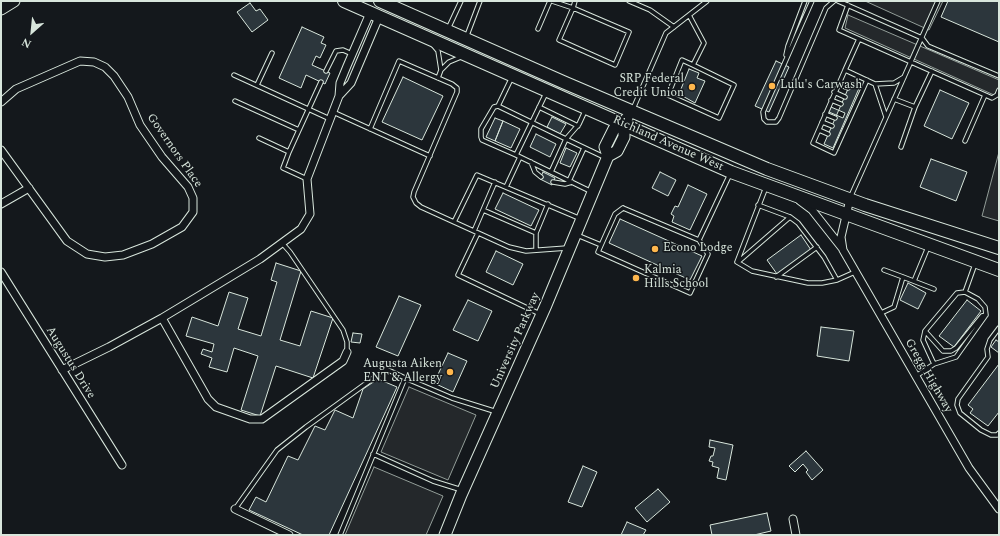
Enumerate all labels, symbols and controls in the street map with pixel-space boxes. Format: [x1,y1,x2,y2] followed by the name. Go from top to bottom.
[12,12,52,52] north arrow
[18,34,34,53] text: N
[613,73,684,101] place label: SRP Federal Credit Union
[780,79,862,93] place label: Lulu's Carwash
[767,81,777,91] marker: Lulu's Carwash
[687,82,697,92] marker: SRP Federal Credit Union
[143,111,205,191] street label: Governors Place
[610,113,726,175] street label: Richland Avenue West
[663,242,733,256] place label: Econo Lodge
[650,244,660,254] marker: Econo Lodge
[644,264,709,292] place label: Kalmia Hills School
[631,273,641,283] marker: Kalmia Hills School
[488,291,544,391] street label: University Parkway
[42,324,98,402] street label: Augustus Drive
[901,336,955,416] street label: Gregg Highway
[363,358,442,386] place label: Augusta Aiken ENT & Allergy
[445,367,455,377] marker: Augusta Aiken ENT & Allergy

